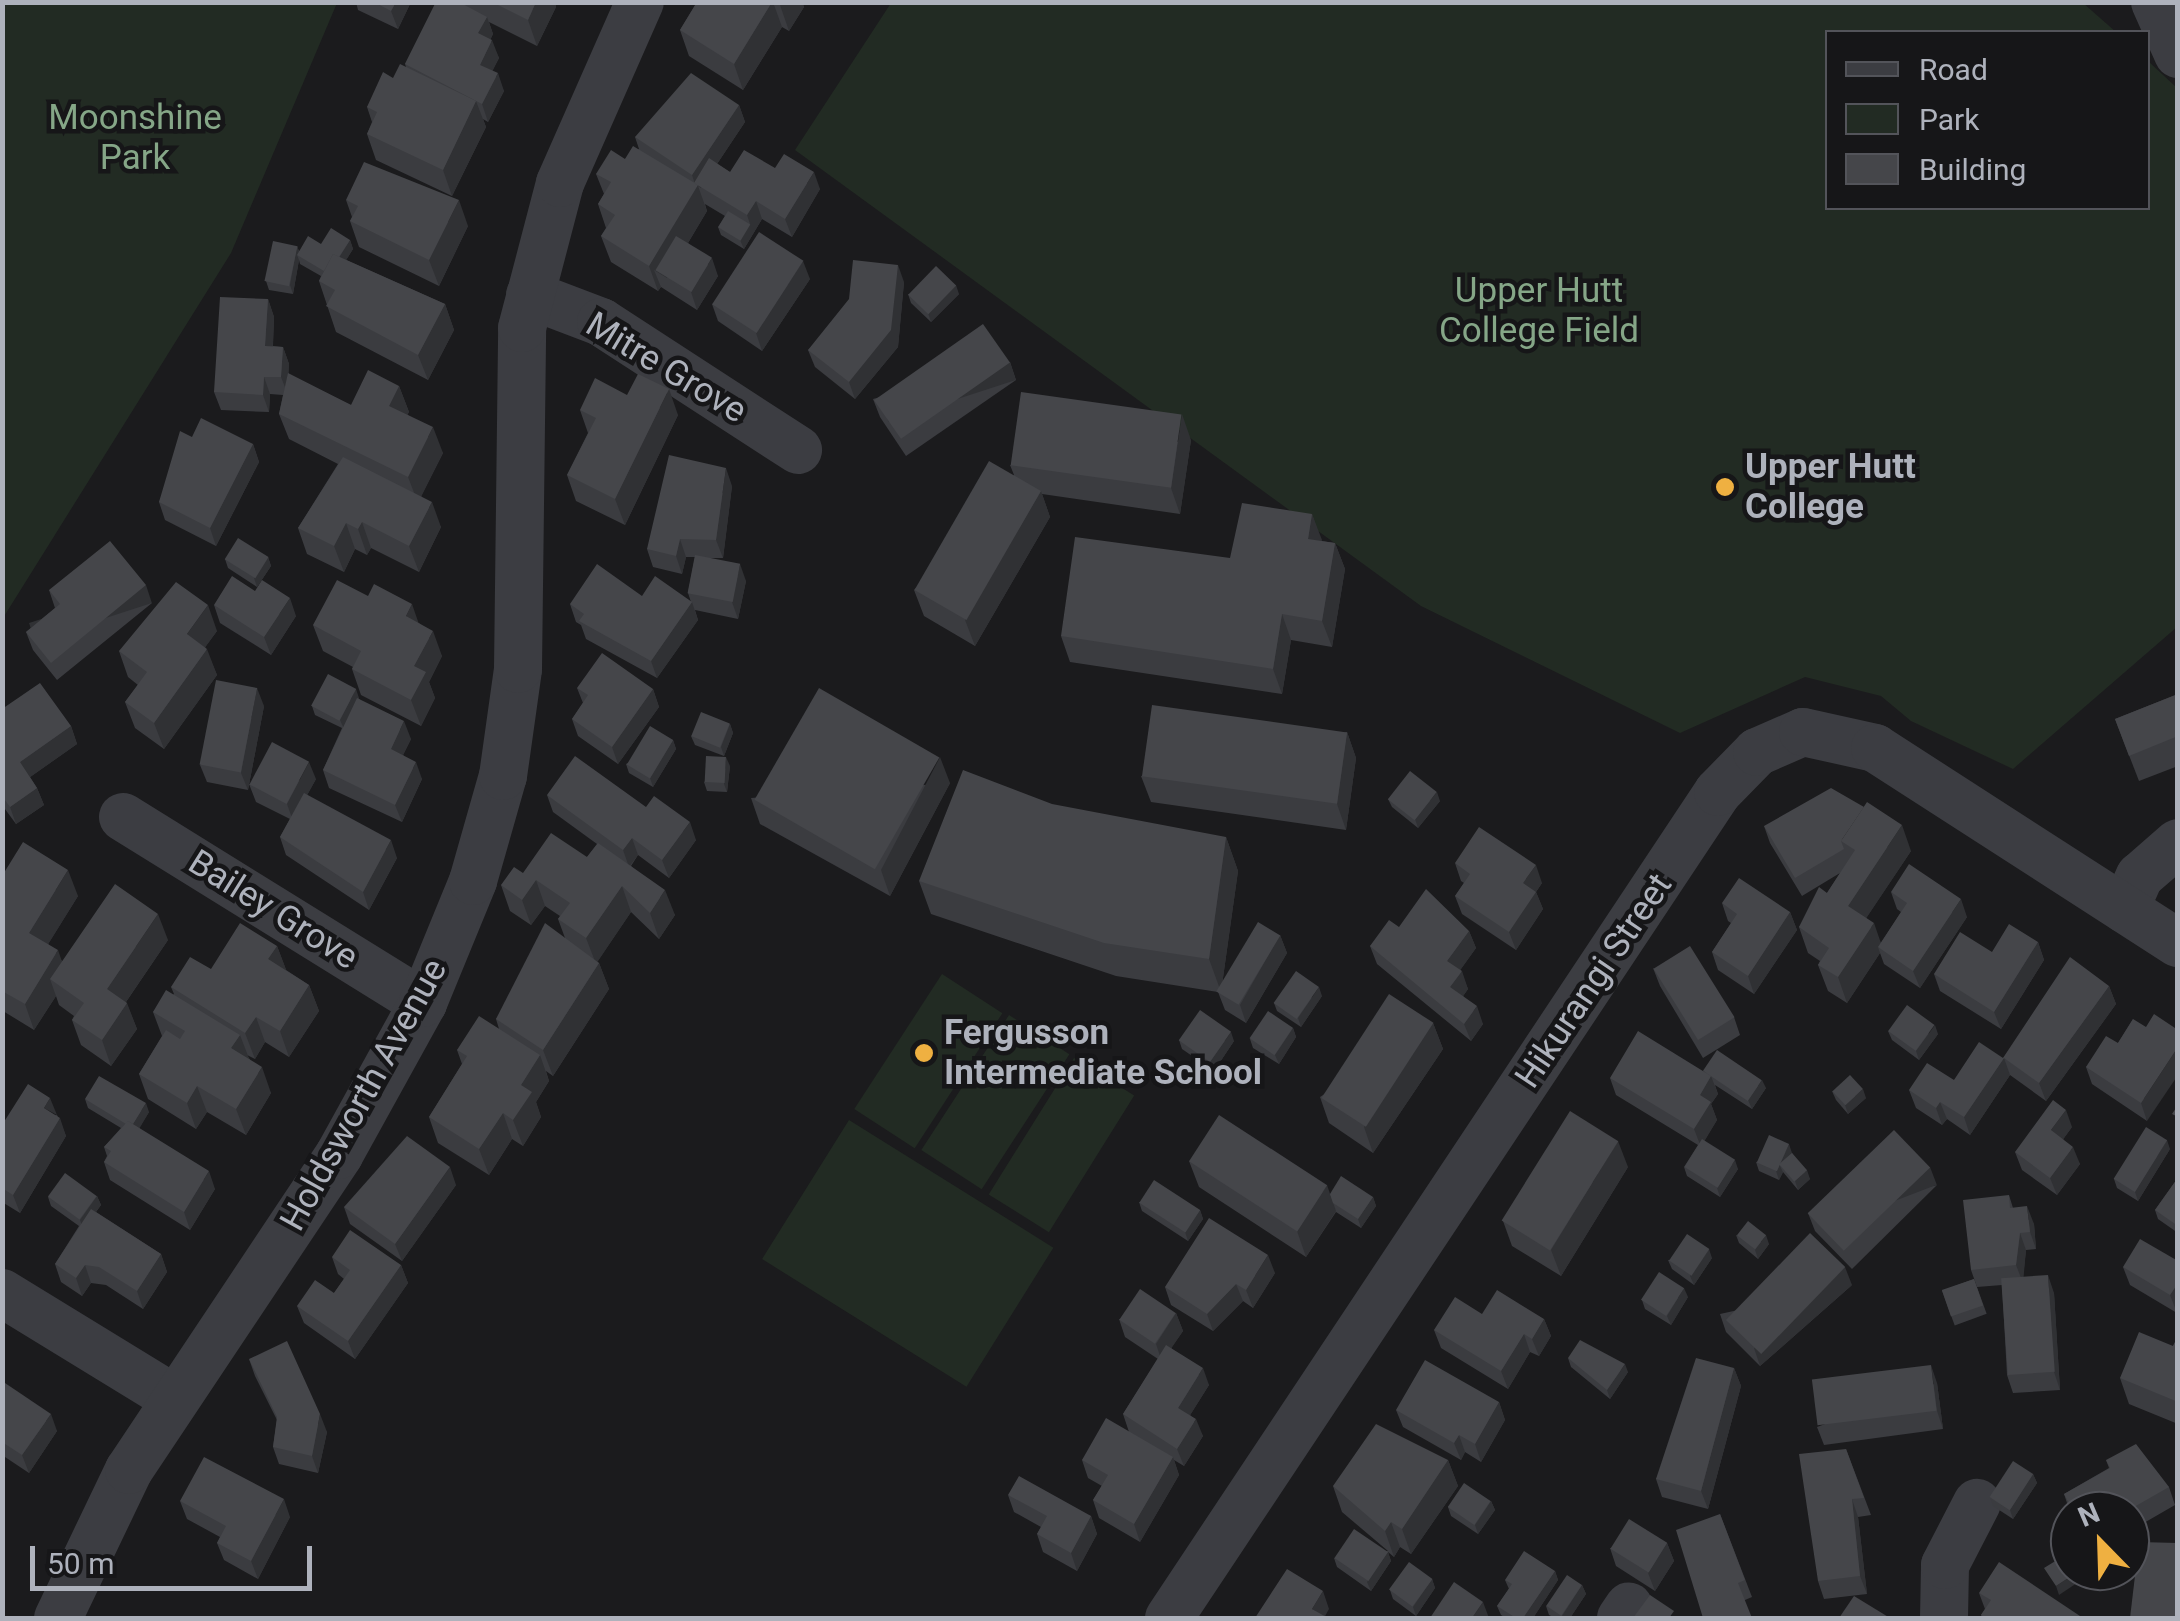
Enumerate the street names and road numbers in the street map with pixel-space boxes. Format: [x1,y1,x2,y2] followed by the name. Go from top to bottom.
[578,304,754,432] street label: Mitre Grove
[181,841,365,979] street label: Bailey Grove
[1507,866,1681,1096] street label: Hikurangi Street
[272,952,456,1238] street label: Holdsworth Avenue

